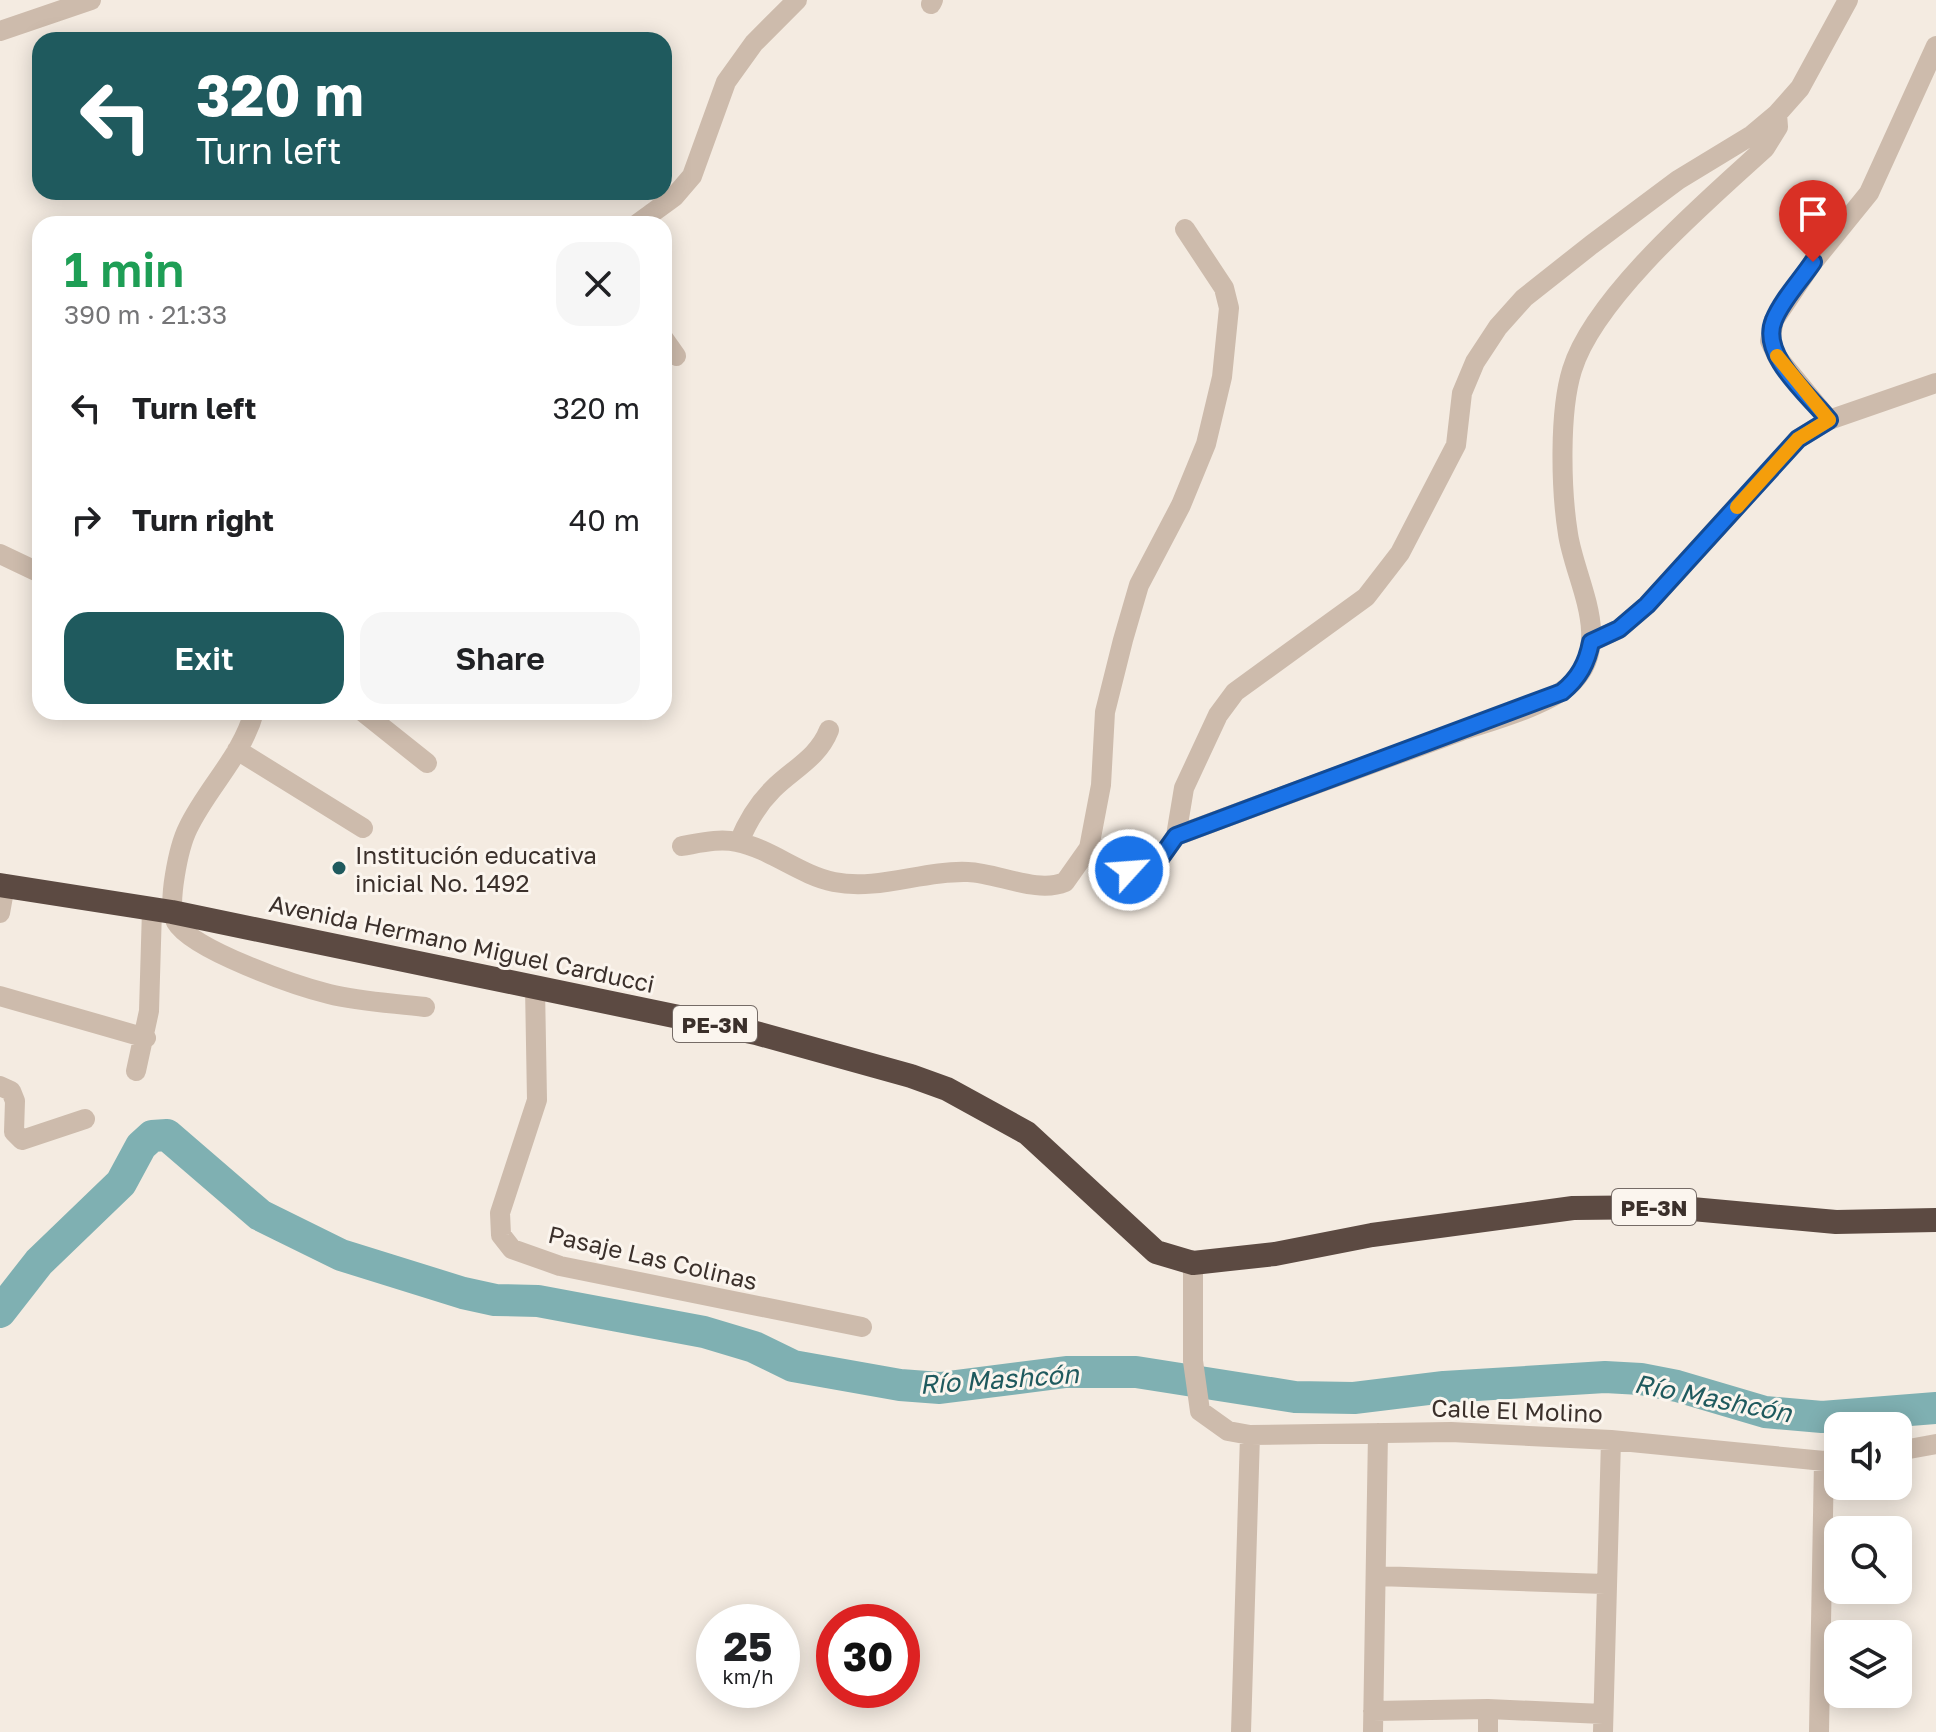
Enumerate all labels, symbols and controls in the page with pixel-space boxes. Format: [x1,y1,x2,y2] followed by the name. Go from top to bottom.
[196,61,364,128] text: 320 m
[64,64,168,168] icon: left
[196,129,342,172] text: Turn left
[1779,180,1847,262] pin
[1791,192,1835,236] icon: arrive
[64,240,184,298] text: 1 min
[556,242,640,326] button: close
[64,299,227,330] text: 390 m · 21:33
[64,386,108,430] icon: left
[132,390,257,426] text: Turn left
[552,390,640,426] text: 320 m
[64,498,108,542] icon: right
[132,502,274,538] text: Turn right
[569,502,640,538] text: 40 m
[64,612,344,704] button: Exit
[360,612,640,704] button: Share
[1087,828,1171,912] position arrow
[355,840,597,897] place label: Institución educativa inicial No. 1492
[330,859,348,877] marker: Institución educativa inicial No. 1492
[267,888,657,998] street label: Avenida Hermano Miguel Carducci
[673,1006,757,1042] road number: PE-3N
[1612,1189,1696,1225] road number: PE-3N
[546,1219,760,1295] street label: Pasaje Las Colinas
[918,1358,1081,1400] water label: Río Mashcón
[1632,1368,1795,1429] water label: Río Mashcón
[1431,1393,1603,1427] street label: Calle El Molino
[1824,1412,1912,1708] map controls
[1824,1412,1912,1500] button: sound
[1824,1516,1912,1604] button: search
[816,1604,920,1708] speed limit sign: 30
[1824,1620,1912,1708] button: layers
[724,1622,772,1670] text: 25
[723,1664,773,1688] text: km/h

